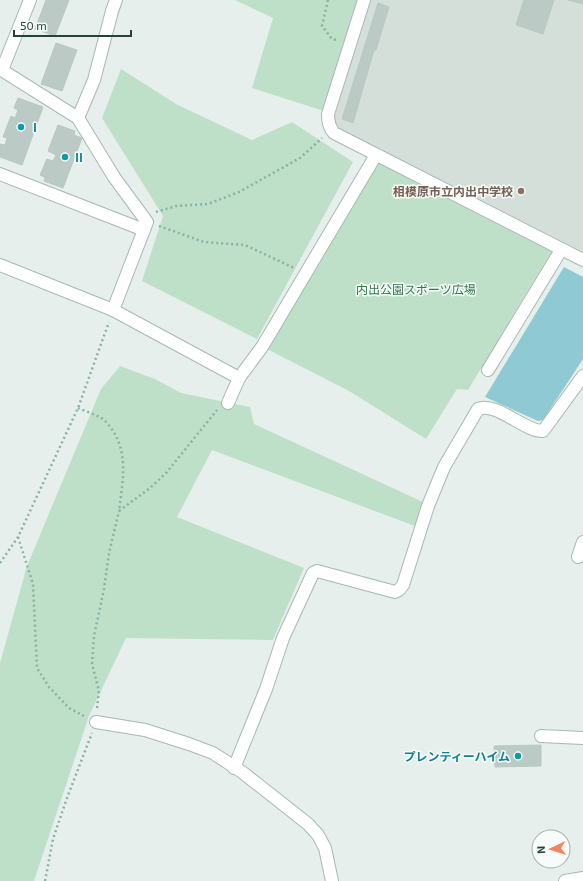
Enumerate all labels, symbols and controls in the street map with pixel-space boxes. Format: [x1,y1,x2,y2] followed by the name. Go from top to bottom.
[14,12,131,38] scale bar
[20,18,47,32] text: 50 m
[29,120,41,134] place label: Ⅰ
[16,122,26,132] marker: Ⅰ
[73,150,85,164] place label: Ⅱ
[60,152,70,162] marker: Ⅱ
[393,184,513,198] place label: 相模原市立内出中学校
[516,186,526,196] marker: 相模原市立内出中学校
[356,282,476,296] park label: 内出公園スポーツ広場
[403,749,510,763] place label: プレンティーハイム
[513,751,523,761] marker: プレンティーハイム
[531,829,571,869] north arrow
[534,845,547,854] text: N

